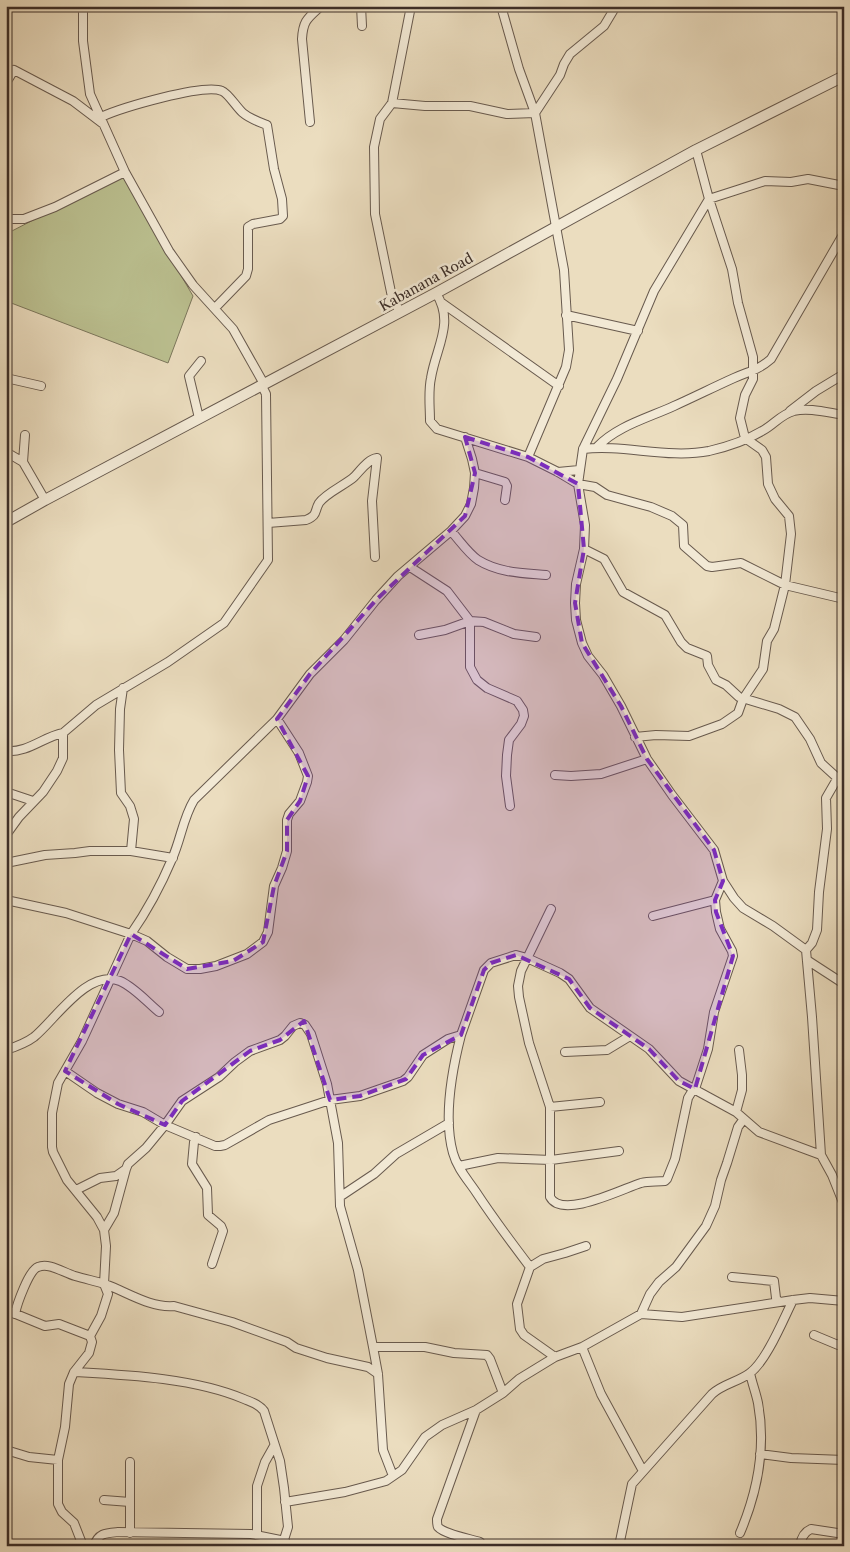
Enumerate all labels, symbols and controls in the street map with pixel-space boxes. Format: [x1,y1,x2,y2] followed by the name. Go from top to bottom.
[376,249,477,315] street label: Kabanana Road

